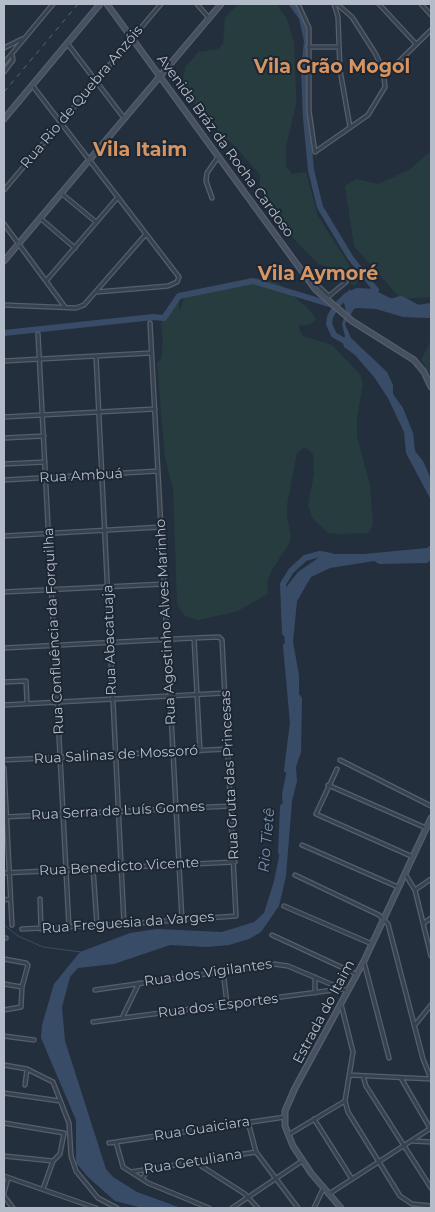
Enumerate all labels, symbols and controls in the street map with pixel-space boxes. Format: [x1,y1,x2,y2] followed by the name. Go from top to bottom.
[17,22,147,172] street label: Rua Rio de Quebra Anzóis
[153,51,297,241] street label: Avenida Bráz da Rocha Cardoso
[254,56,410,78] district label: Vila Grão Mogol
[93,139,187,161] district label: Vila Itaim
[258,263,378,285] district label: Vila Aymoré
[39,465,123,487] street label: Rua Ambuá
[152,519,180,725] street label: Rua Agostinho Alves Marinho
[40,527,68,735] street label: Rua Confluência da Forquilha
[100,584,120,696] street label: Rua Abacatuaja
[217,690,243,860] street label: Rua Gruta das Princesas
[33,742,199,768] street label: Rua Salinas de Mossoró
[31,798,205,824] street label: Rua Serra de Luís Gomes
[255,807,279,873] water label: Rio Tietê
[39,854,199,880] street label: Rua Benedicto Vicente
[41,909,215,937] street label: Rua Freguesia da Varges
[143,956,273,990] street label: Rua dos Vigilantes
[290,957,358,1067] street label: Estrada do Itaim
[157,990,279,1022] street label: Rua dos Esportes
[153,1113,251,1145] street label: Rua Guaiciara
[143,1146,243,1178] street label: Rua Getuliana

